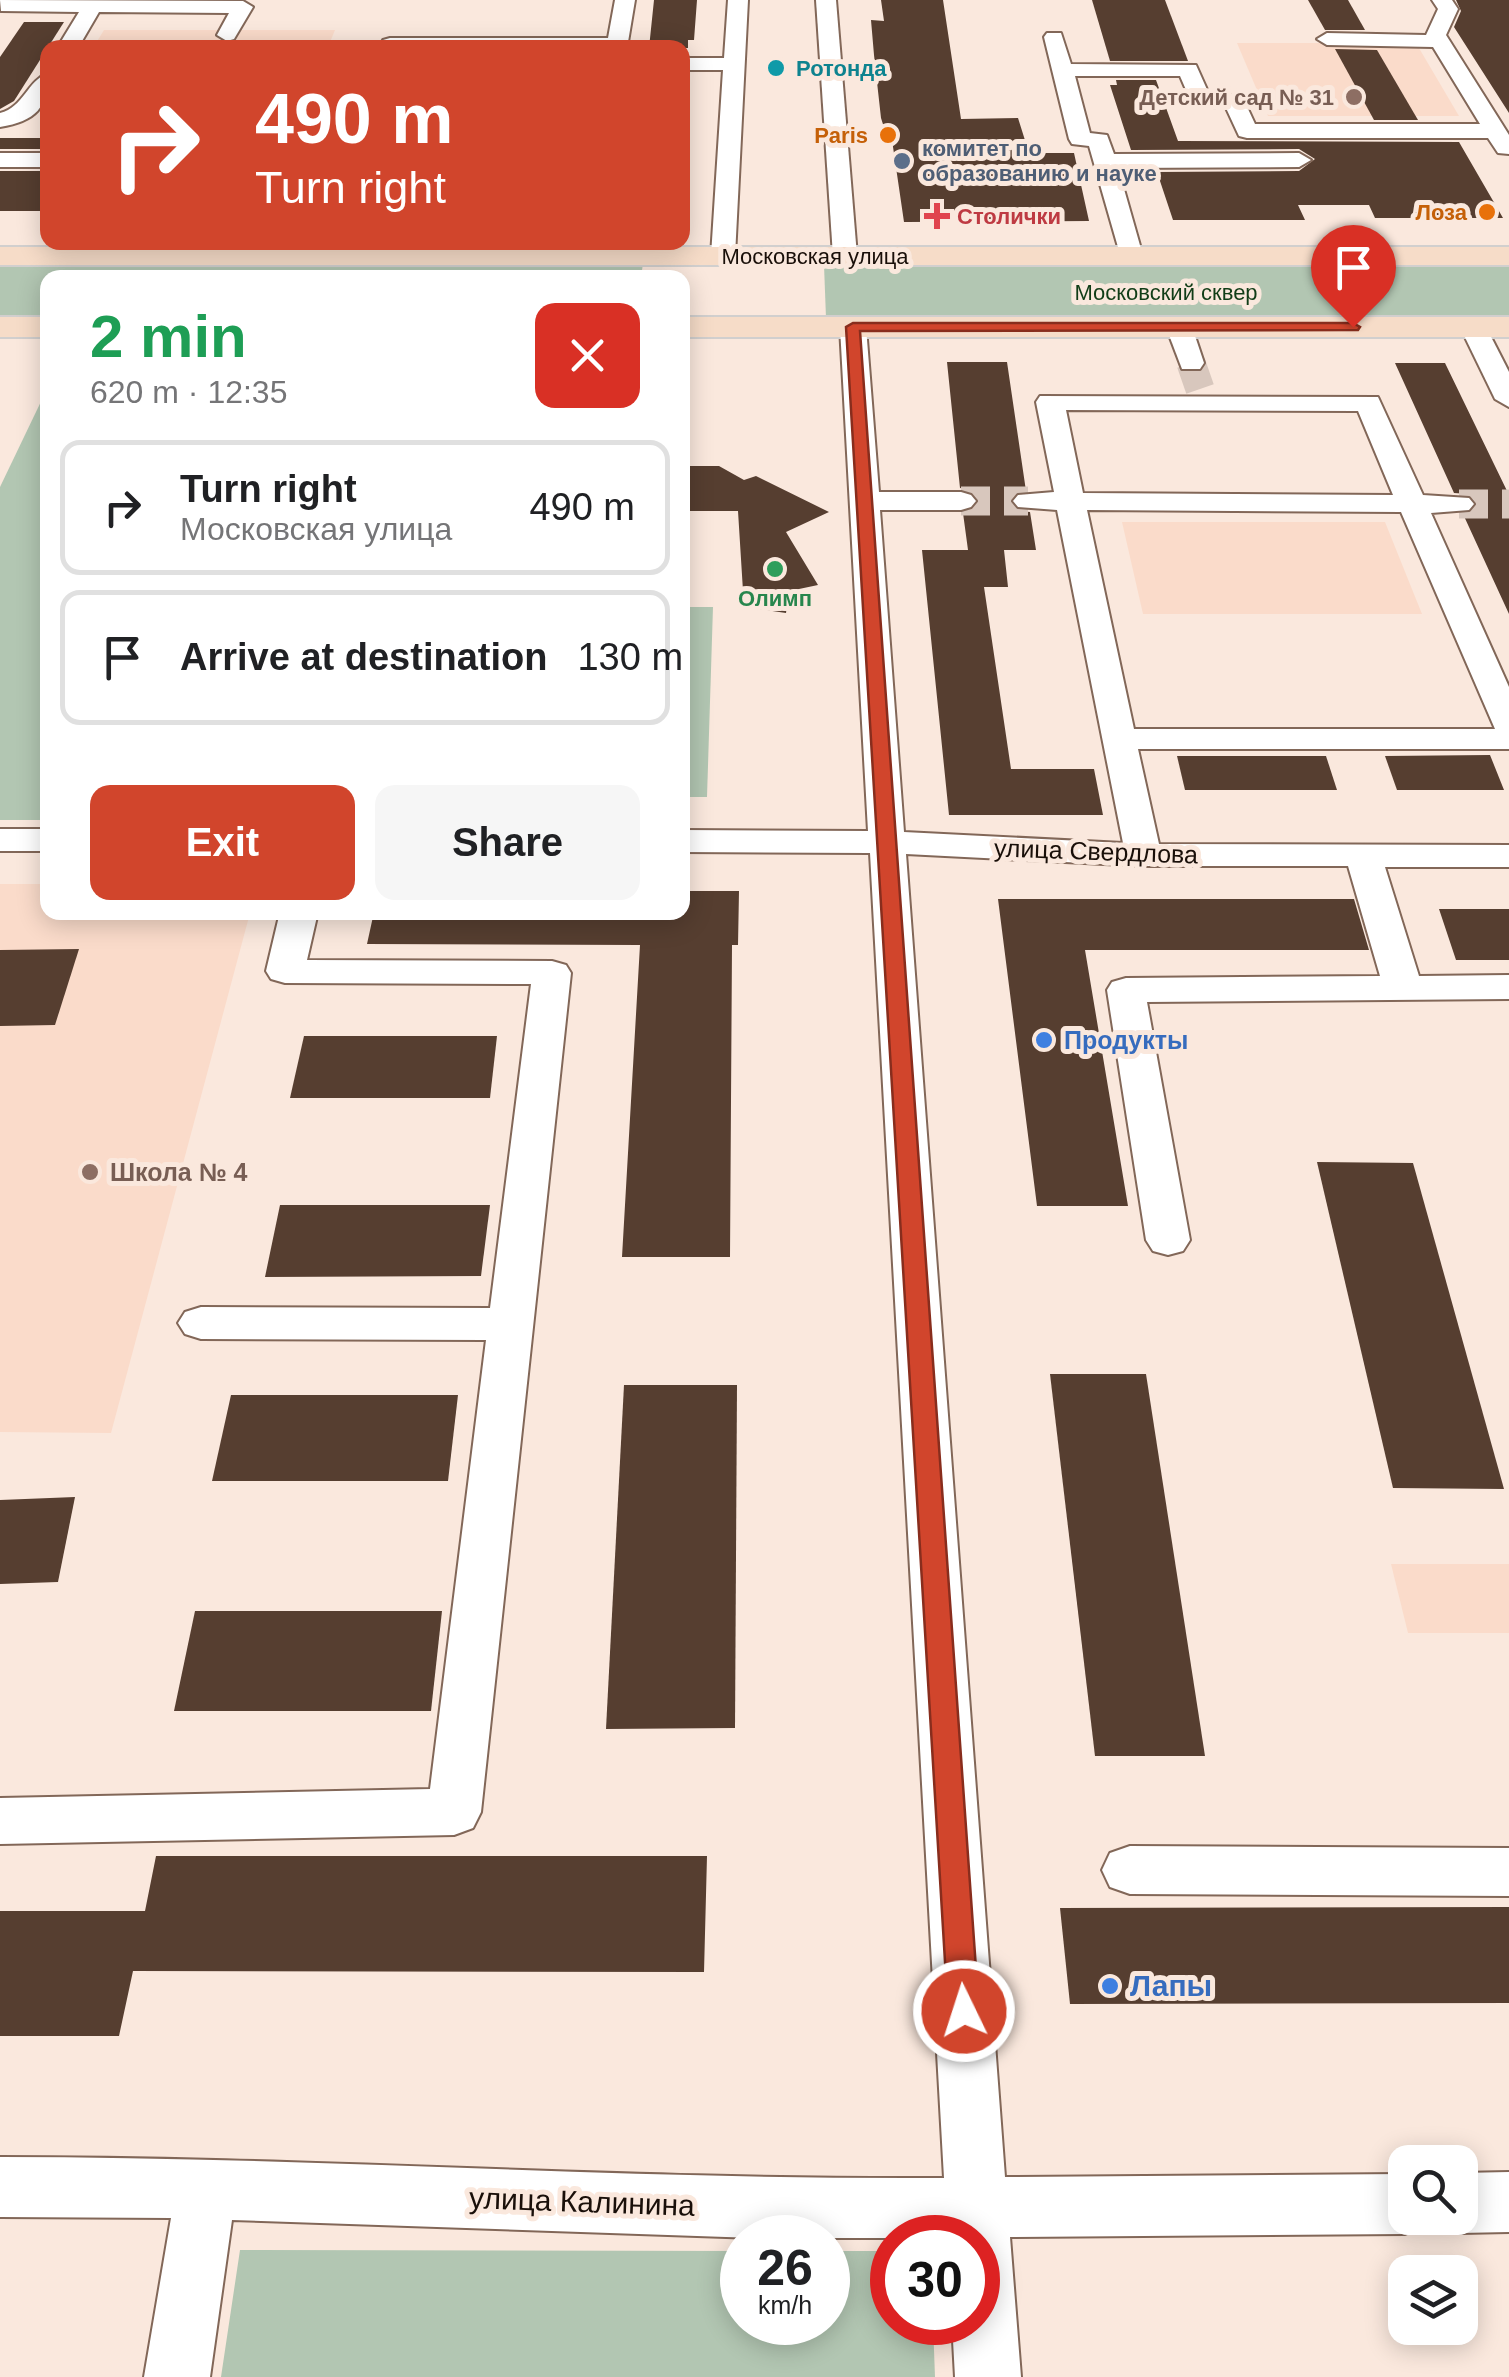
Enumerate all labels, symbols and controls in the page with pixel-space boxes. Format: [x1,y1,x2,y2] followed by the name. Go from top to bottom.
[796,56,887,81] place label: Ротонда
[765,57,787,79] marker: Ротонда
[90,80,220,210] icon: right
[255,80,453,158] text: 490 m
[1139,85,1334,110] place label: Детский сад № 31
[1343,86,1365,108] marker: Детский сад № 31
[814,123,868,148] place label: Paris
[877,124,899,146] marker: Paris
[922,136,1157,186] place label: комитет по образованию и науке
[891,150,913,172] marker: комитет по образованию и науке
[255,162,446,213] text: Turn right
[1416,200,1468,225] place label: Лоза
[1476,201,1498,223] marker: Лоза
[957,204,1061,229] place label: Столички
[926,205,948,227] marker: Столички
[1311,225,1396,328] pin
[1326,240,1381,295] icon: arrive
[721,244,909,269] street label: Московская улица
[1074,280,1258,305] park label: Московский сквер
[90,303,247,370] text: 2 min
[535,303,640,408] button: close
[90,374,287,410] text: 620 m · 12:35
[180,468,357,510] text: Turn right
[95,480,150,535] icon: right
[529,486,635,528] text: 490 m
[180,511,452,547] text: Московская улица
[764,558,786,580] marker: Олимп
[738,586,812,611] place label: Олимп
[95,630,150,685] icon: arrive
[180,636,547,678] text: Arrive at destination
[577,636,683,678] text: 130 m
[90,785,355,900] button: Exit
[375,785,640,900] button: Share
[993,833,1199,869] street label: улица Свердлова
[1064,1026,1188,1054] place label: Продукты
[1033,1029,1055,1051] marker: Продукты
[110,1158,247,1186] place label: Школа № 4
[79,1161,101,1183] marker: Школа № 4
[912,1959,1016,2063] position arrow
[1130,1969,1212,2002] place label: Лапы
[1099,1975,1121,1997] marker: Лапы
[1388,2145,1478,2345] map controls
[1388,2145,1478,2235] button: search
[469,2181,696,2222] street label: улица Калинина
[870,2215,1000,2345] speed limit sign: 30
[757,2240,813,2296] text: 26
[1388,2255,1478,2345] button: layers
[758,2291,812,2319] text: km/h

